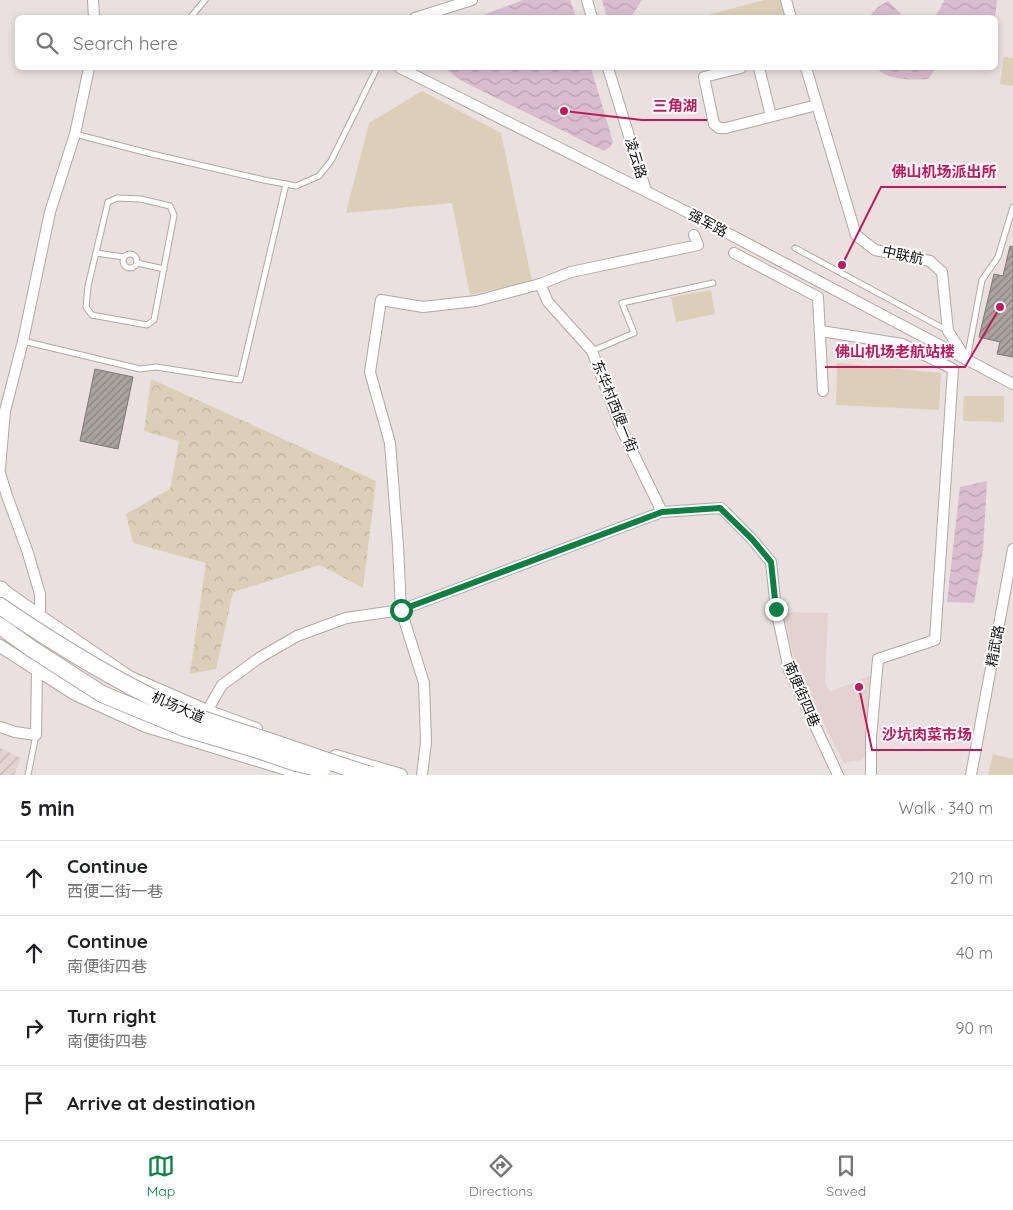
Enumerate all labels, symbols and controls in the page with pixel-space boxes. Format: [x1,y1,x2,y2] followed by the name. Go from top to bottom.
[15,15,998,70] search box
[33,29,61,57] icon: search
[73,31,178,55] text: Search here
[642,90,707,120] callout: 三角湖
[652,96,698,115] text: 三角湖
[621,135,651,181] street label: 凌云路
[881,157,1006,187] callout: 佛山机场派出所
[891,162,997,181] text: 佛山机场派出所
[685,205,731,241] street label: 强军路
[881,242,925,268] street label: 中联航
[825,337,965,367] callout: 佛山机场老航站楼
[835,342,955,361] text: 佛山机场老航站楼
[588,357,642,455] street label: 东华村西便一街
[765,598,788,621] route end
[390,599,413,622] route start
[982,624,1008,668] street label: 精武路
[780,658,824,730] street label: 南便街四巷
[149,687,207,727] street label: 机场大道
[872,720,982,750] callout: 沙坑肉菜市场
[882,725,972,744] text: 沙坑肉菜市场
[20,795,75,821] text: 5 min
[899,798,993,818] text: Walk · 340 m
[67,854,148,878] text: Continue
[20,864,48,892] icon: ahead
[950,868,993,888] text: 210 m
[67,881,163,901] text: 西便二街一巷
[67,929,148,953] text: Continue
[20,939,48,967] icon: ahead
[956,943,993,963] text: 40 m
[67,956,147,976] text: 南便街四巷
[67,1004,156,1028] text: Turn right
[20,1014,48,1042] icon: right
[956,1018,993,1038] text: 90 m
[67,1031,147,1051] text: 南便街四巷
[20,1089,48,1117] icon: arrive
[67,1091,256,1115] text: Arrive at destination
[147,1152,175,1200] tab: Map
[469,1152,533,1200] tab: Directions
[826,1152,866,1200] tab: Saved

